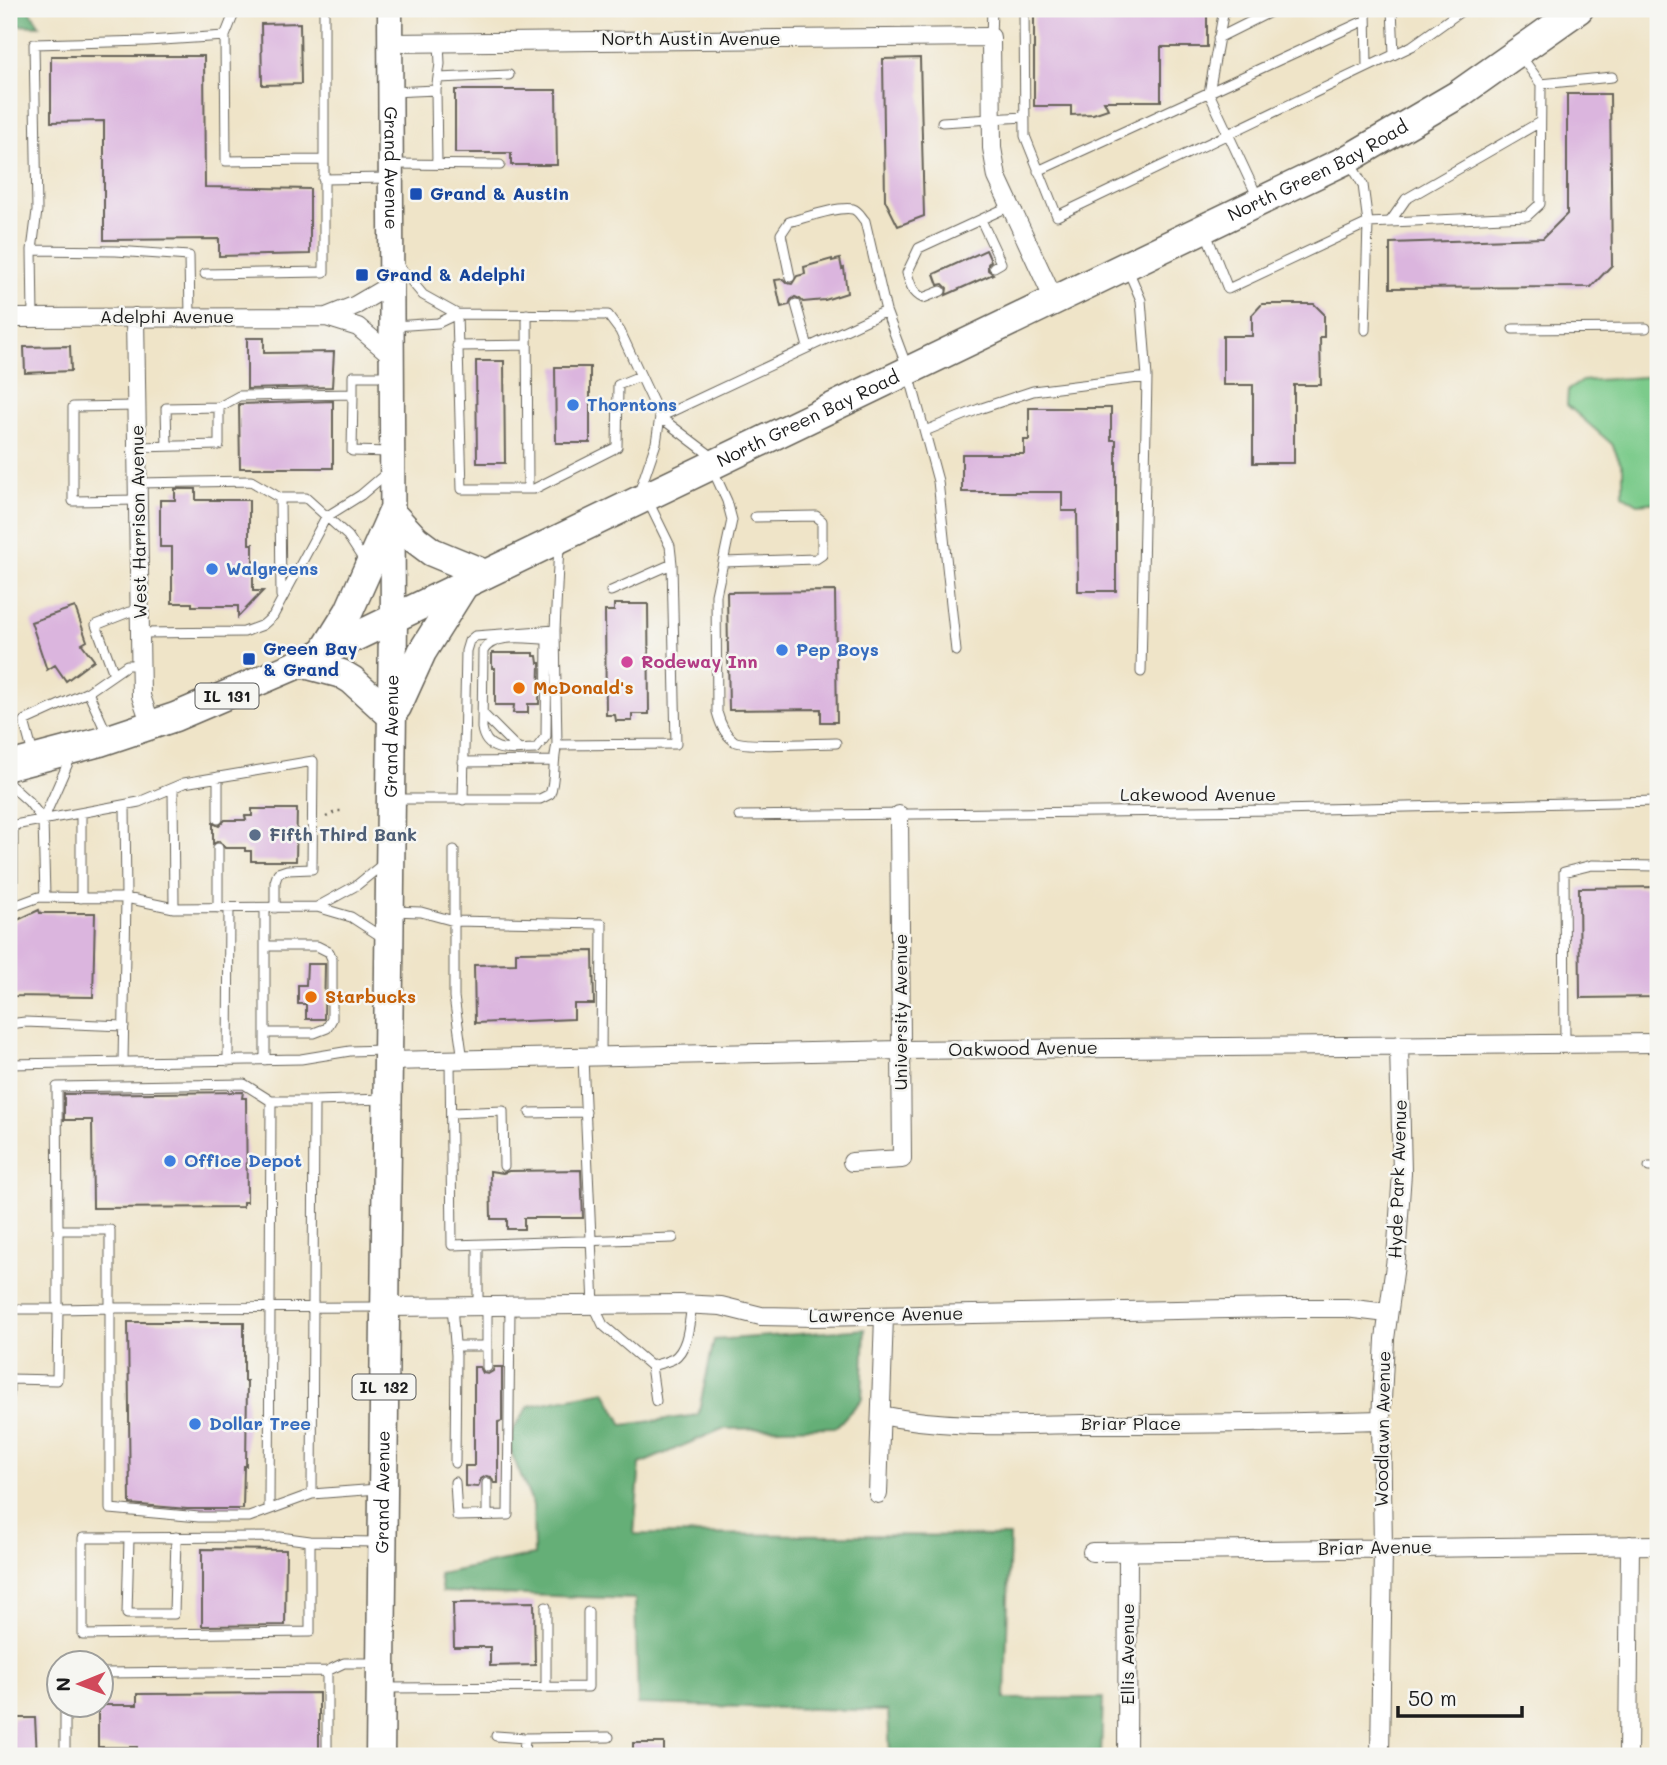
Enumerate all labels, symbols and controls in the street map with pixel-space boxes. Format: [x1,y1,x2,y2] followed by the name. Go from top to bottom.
[601,26,781,50] street label: North Austin Avenue
[379,106,404,230] street label: Grand Avenue
[1223,114,1412,226] street label: North Green Bay Road
[430,181,569,205] place label: Grand & Austin
[408,186,424,202] marker: Grand & Austin
[376,262,526,286] place label: Grand & Adelphi
[354,267,370,283] marker: Grand & Adelphi
[100,304,234,328] street label: Adelphi Avenue
[712,364,903,472] street label: North Green Bay Road
[587,392,677,416] place label: Thorntons
[565,397,581,413] marker: Thorntons
[124,425,152,619] street label: West Harrison Avenue
[226,556,318,580] place label: Walgreens
[204,561,220,577] marker: Walgreens
[263,636,358,681] place label: Green Bay & Grand
[796,637,879,661] place label: Pep Boys
[774,642,790,658] marker: Pep Boys
[641,649,758,673] place label: Rodeway Inn
[241,651,257,667] marker: Green Bay & Grand
[619,654,635,670] marker: Rodeway Inn
[378,674,403,798] street label: Grand Avenue
[533,675,634,699] place label: McDonald's
[511,680,527,696] marker: McDonald's
[196,684,258,708] road number: IL 131
[1120,782,1276,806] street label: Lakewood Avenue
[269,822,417,846] place label: Fifth Third Bank
[247,827,263,843] marker: Fifth Third Bank
[888,934,912,1090] street label: University Avenue
[325,984,416,1008] place label: Starbucks
[303,989,319,1005] marker: Starbucks
[948,1035,1098,1061] street label: Oakwood Avenue
[1382,1099,1412,1259] street label: Hyde Park Avenue
[184,1148,302,1172] place label: Office Depot
[162,1153,178,1169] marker: Office Depot
[808,1301,963,1327] street label: Lawrence Avenue
[1369,1351,1395,1507] street label: Woodlawn Avenue
[352,1374,416,1400] road number: IL 132
[209,1411,311,1435] place label: Dollar Tree
[1081,1411,1181,1435] street label: Briar Place
[187,1416,203,1432] marker: Dollar Tree
[369,1430,395,1554] street label: Grand Avenue
[1318,1534,1432,1560] street label: Briar Avenue
[1115,1603,1139,1705] street label: Ellis Avenue
[46,1650,116,1720] north arrow
[1398,1674,1522,1718] scale bar
[50,1677,75,1692] text: N
[1408,1684,1457,1711] text: 50 m

